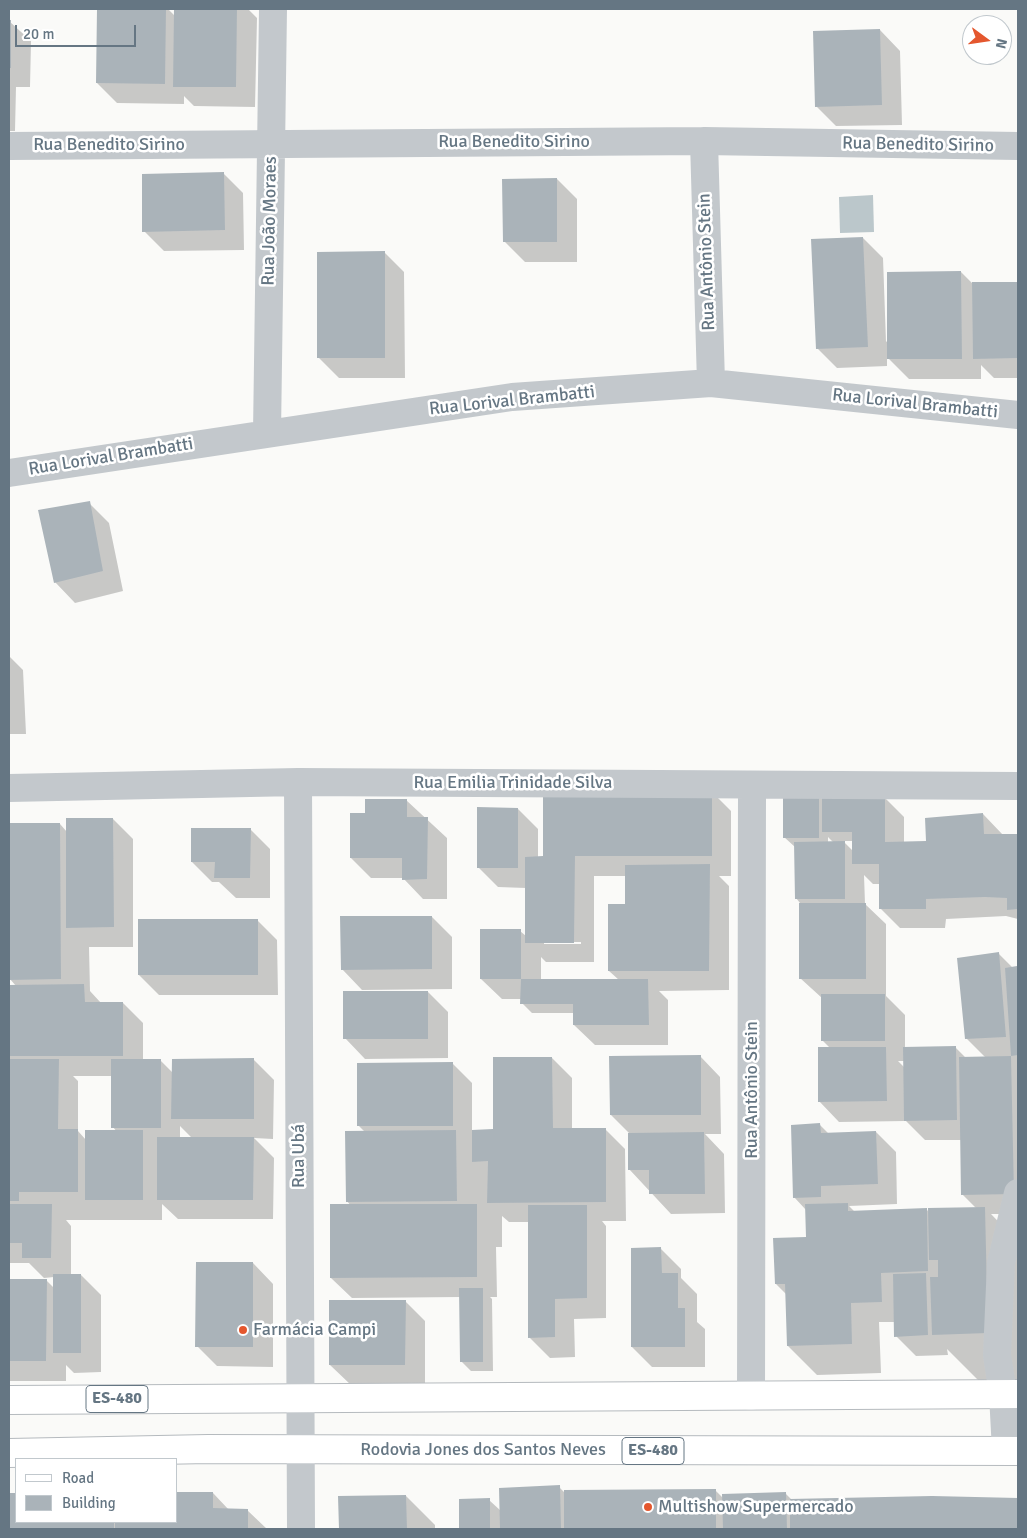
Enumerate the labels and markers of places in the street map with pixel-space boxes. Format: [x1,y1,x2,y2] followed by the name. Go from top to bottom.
[253,1319,376,1341] place label: Farmácia Campi
[237,1324,249,1336] marker: Farmácia Campi
[658,1496,854,1518] place label: Multishow Supermercado
[642,1501,654,1513] marker: Multishow Supermercado

